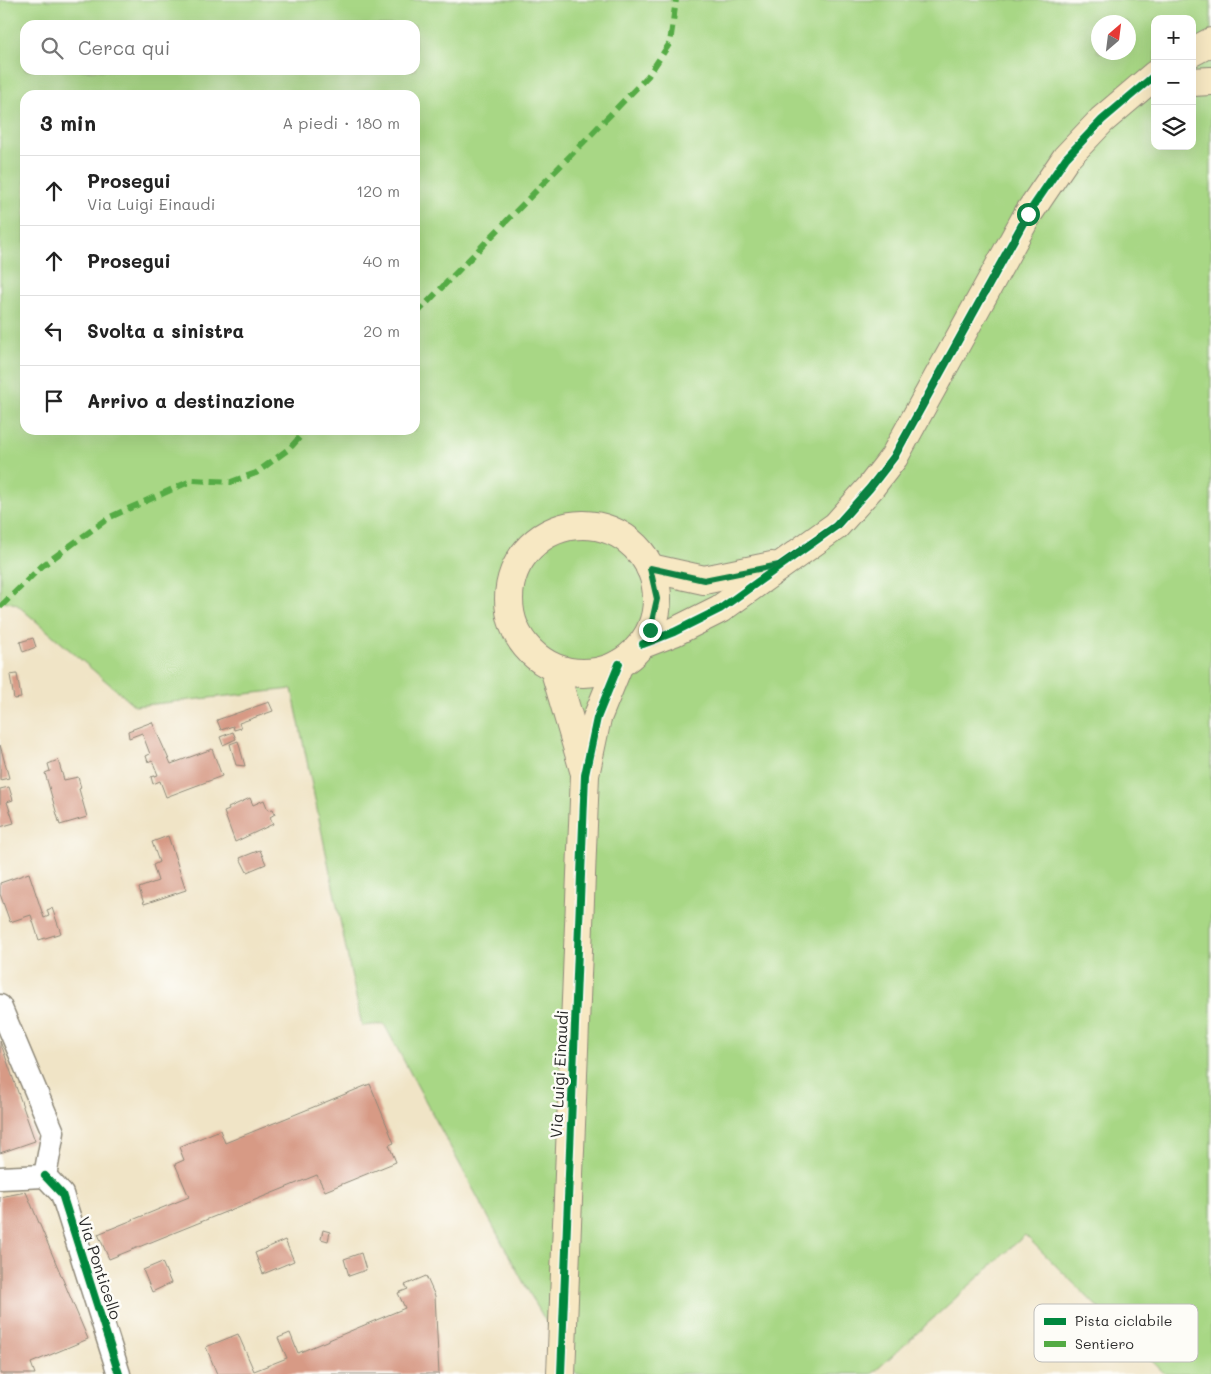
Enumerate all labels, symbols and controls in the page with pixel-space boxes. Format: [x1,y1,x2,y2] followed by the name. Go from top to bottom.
[1091,15,1136,60] north arrow
[1151,15,1196,150] map controls
[1151,15,1196,60] button: +
[20,20,420,75] search box
[38,34,66,62] icon: search
[78,35,170,60] text: Cerca qui
[1151,60,1196,105] button: −
[1151,105,1196,150] button: layers
[40,109,96,136] text: 3 min
[282,112,400,133] text: A piedi · 180 m
[87,168,171,193] text: Prosegui
[40,177,68,205] icon: ahead
[356,180,400,201] text: 120 m
[87,193,215,214] text: Via Luigi Einaudi
[1017,203,1040,226] route start
[40,247,68,275] icon: ahead
[87,248,171,273] text: Prosegui
[363,250,400,271] text: 40 m
[40,317,68,345] icon: left
[87,318,244,343] text: Svolta a sinistra
[363,320,400,341] text: 20 m
[40,387,68,415] icon: arrive
[87,388,295,413] text: Arrivo a destinazione
[639,619,662,642] route end
[545,1009,572,1139] street label: Via Luigi Einaudi
[74,1214,127,1322] street label: Via Ponticello
[1034,1304,1198,1362] legend
[1075,1311,1172,1330] text: Pista ciclabile
[1075,1334,1134,1353] text: Sentiero

